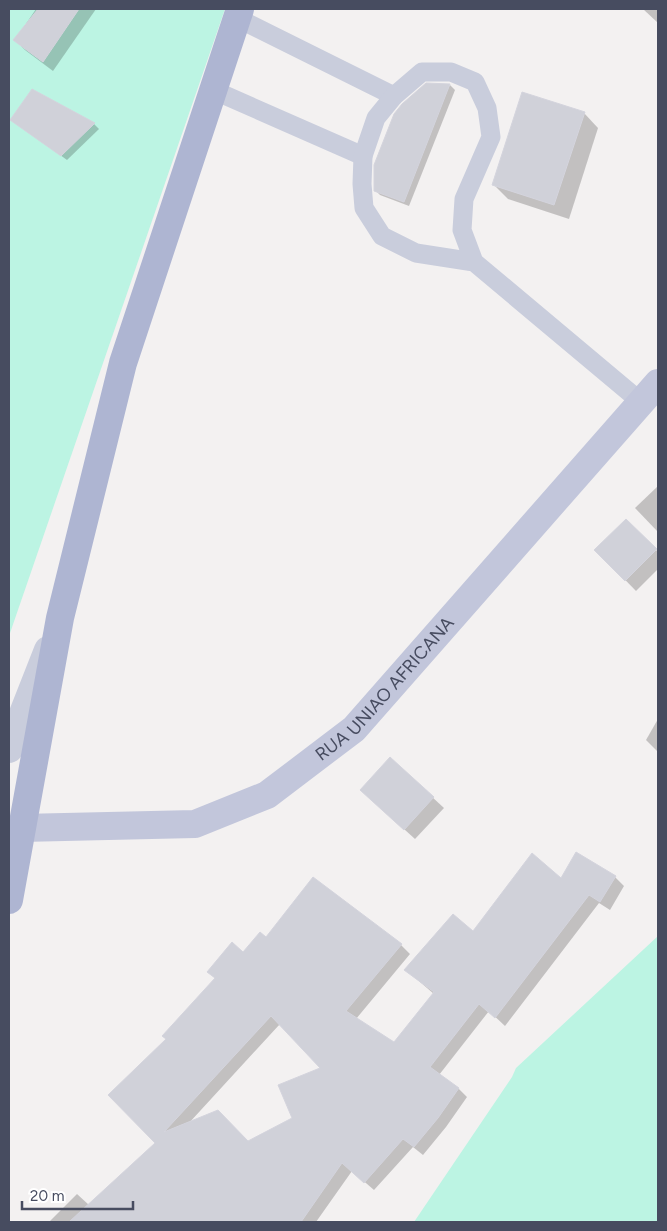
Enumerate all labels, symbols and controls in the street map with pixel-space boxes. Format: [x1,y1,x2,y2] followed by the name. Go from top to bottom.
[311,612,459,765] street label: RUA UNIAO AFRICANA
[22,1178,134,1210] scale bar
[30,1187,64,1205] text: 20 m

